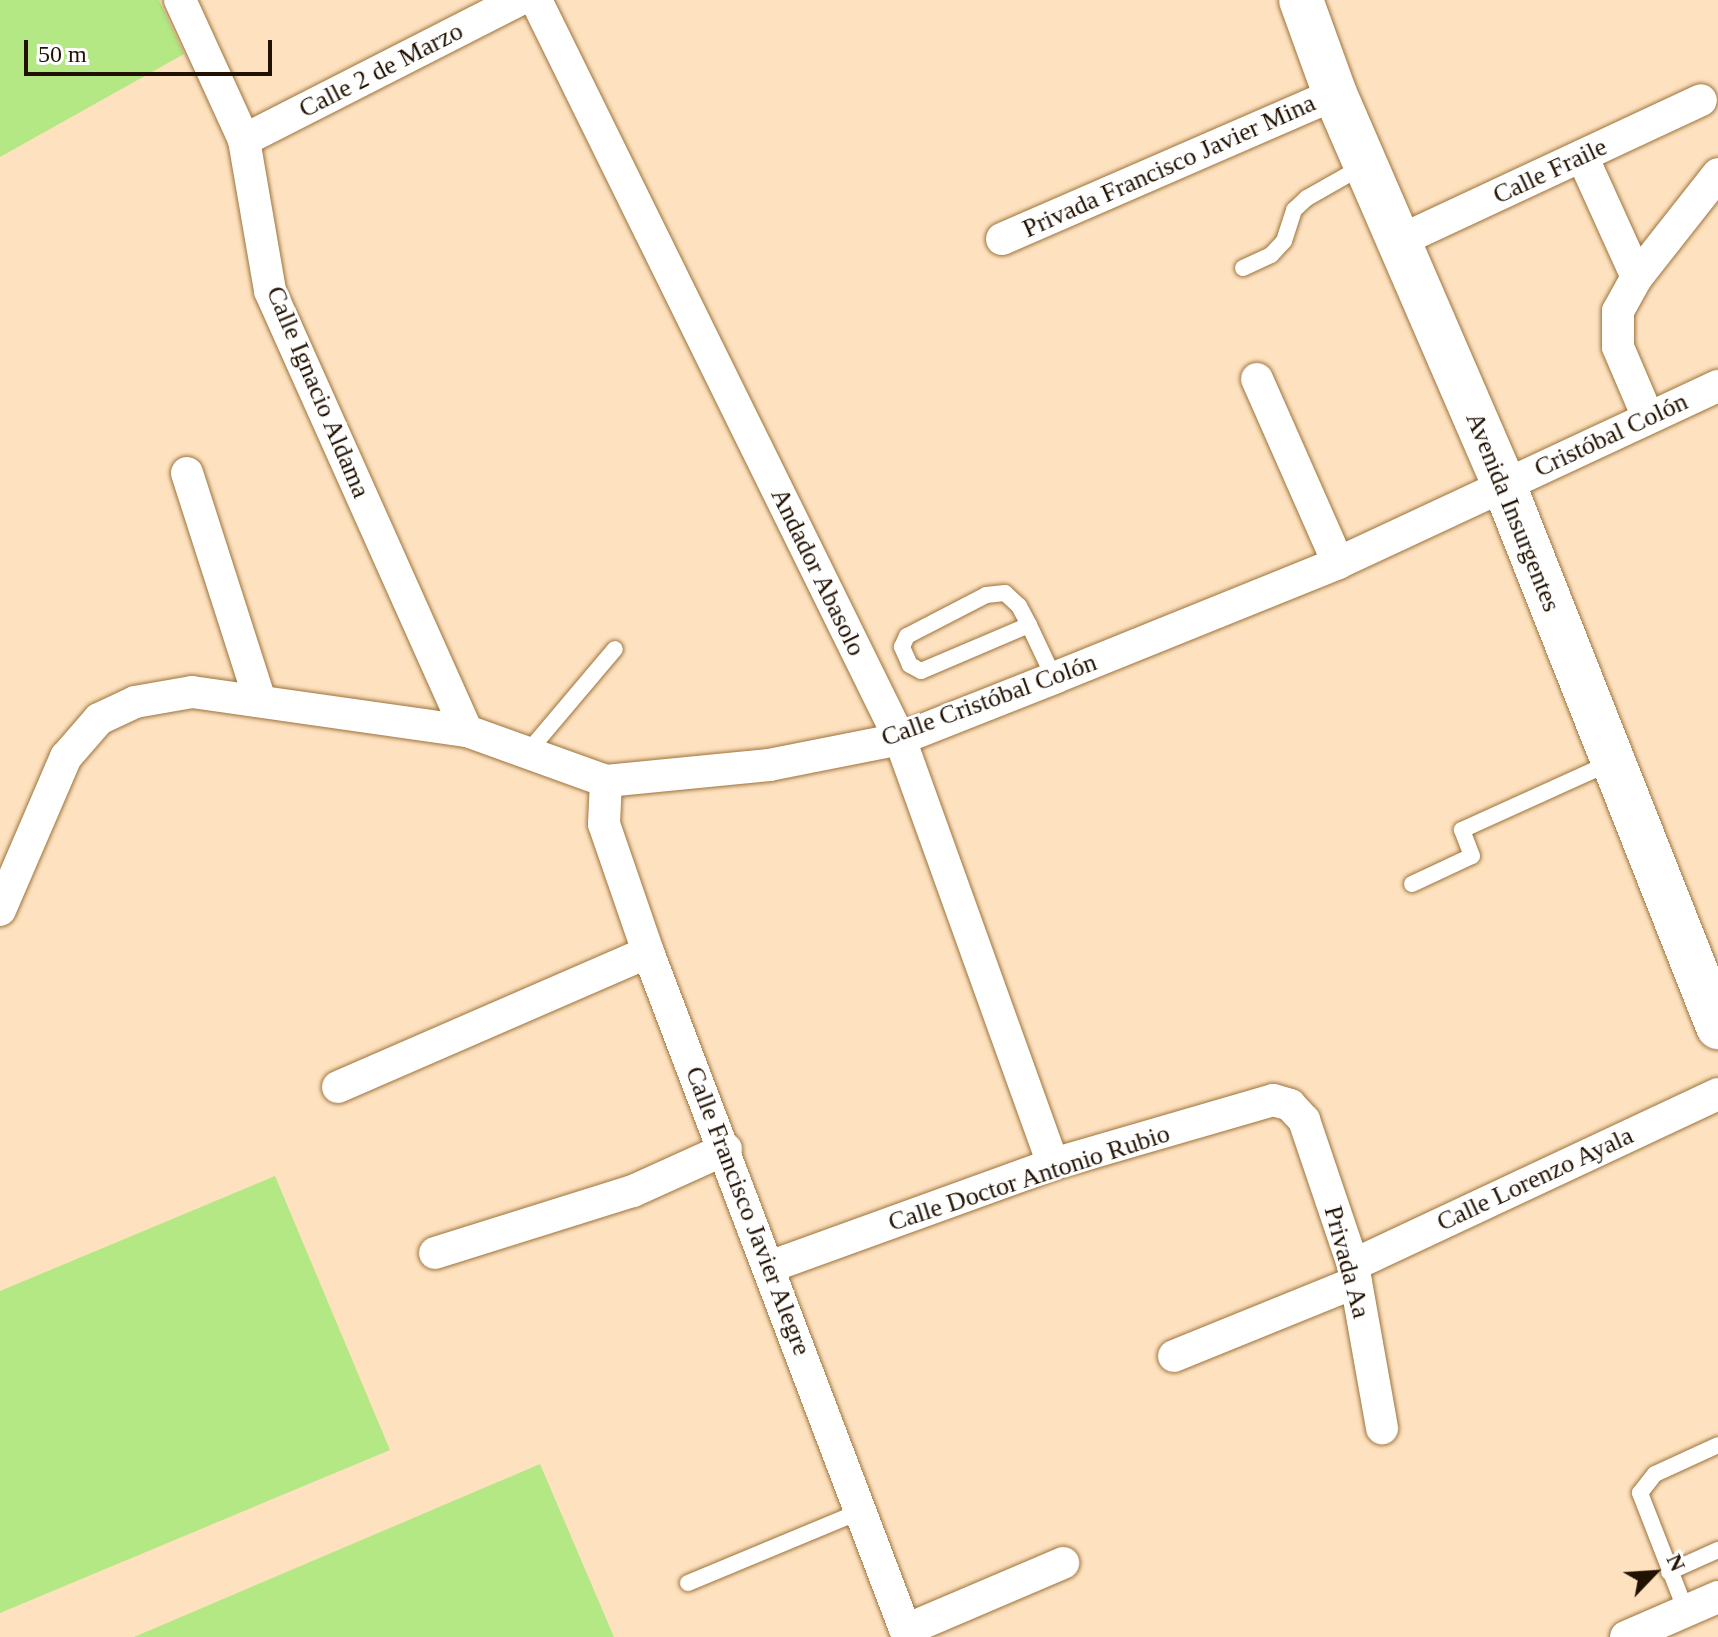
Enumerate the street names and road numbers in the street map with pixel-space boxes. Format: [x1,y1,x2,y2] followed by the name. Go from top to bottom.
[294,15,468,125] street label: Calle 2 de Marzo
[1018,87,1320,245] street label: Privada Francisco Javier Mina
[1488,131,1612,211] street label: Calle Fraile
[259,281,377,503] street label: Calle Ignacio Aldama
[1529,386,1693,484] street label: Cristóbal Colón
[1459,408,1567,616] street label: Avenida Insurgentes
[764,482,872,662] street label: Andador Abasolo
[877,647,1101,753] street label: Calle Cristóbal Colón
[678,1062,818,1360] street label: Calle Francisco Javier Alegre
[884,1118,1174,1238] street label: Calle Doctor Antonio Rubio
[1431,1120,1639,1238] street label: Calle Lorenzo Ayala
[1317,1202,1377,1322] street label: Privada Aa

